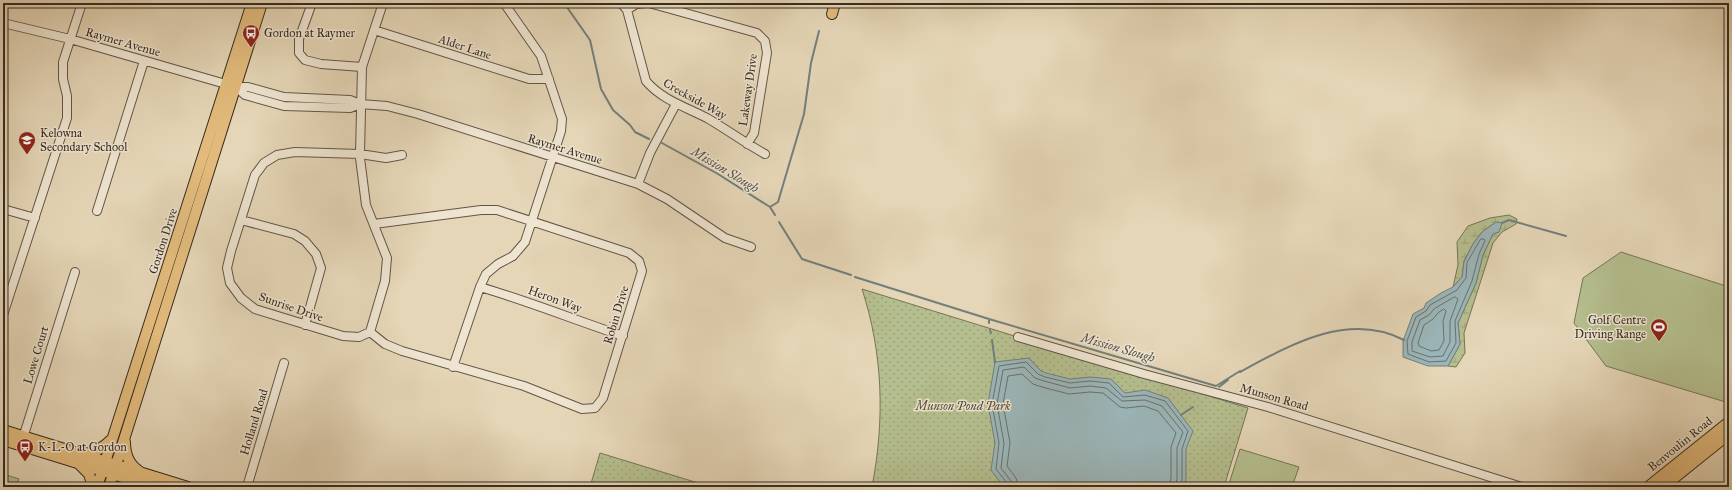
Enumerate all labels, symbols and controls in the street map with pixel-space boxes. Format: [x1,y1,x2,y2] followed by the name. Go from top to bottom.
[241,23,261,48] bus stop icon: Gordon at Raymer
[84,25,162,59] street label: Raymer Avenue
[264,26,355,40] place label: Gordon at Raymer
[436,32,493,62] street label: Alder Lane
[736,53,760,127] street label: Lakeway Drive
[661,76,730,122] street label: Creekside Way
[40,126,128,154] place label: Kelowna Secondary School
[17,130,37,155] school or university icon: Kelowna Secondary School
[526,131,604,167] street label: Raymer Avenue
[687,143,762,197] water label: Mission Slough
[146,206,180,276] street label: Gordon Drive
[526,283,584,315] street label: Heron Way
[600,284,632,346] street label: Robin Drive
[257,289,325,325] street label: Sunrise Drive
[1574,313,1646,342] place label: Golf Centre Driving Range
[1649,317,1669,342] sports icon: Golf Centre Driving Range
[21,324,52,386] street label: Lowe Court
[1077,329,1157,366] water label: Mission Slough
[1238,381,1310,413] street label: Munson Road
[237,387,271,457] street label: Holland Road
[915,399,1011,413] park label: Munson Pond Park
[1645,414,1715,474] street label: Benvoulin Road
[15,437,35,462] bus stop icon: K-L-O at Gordon
[38,440,127,454] place label: K-L-O at Gordon

